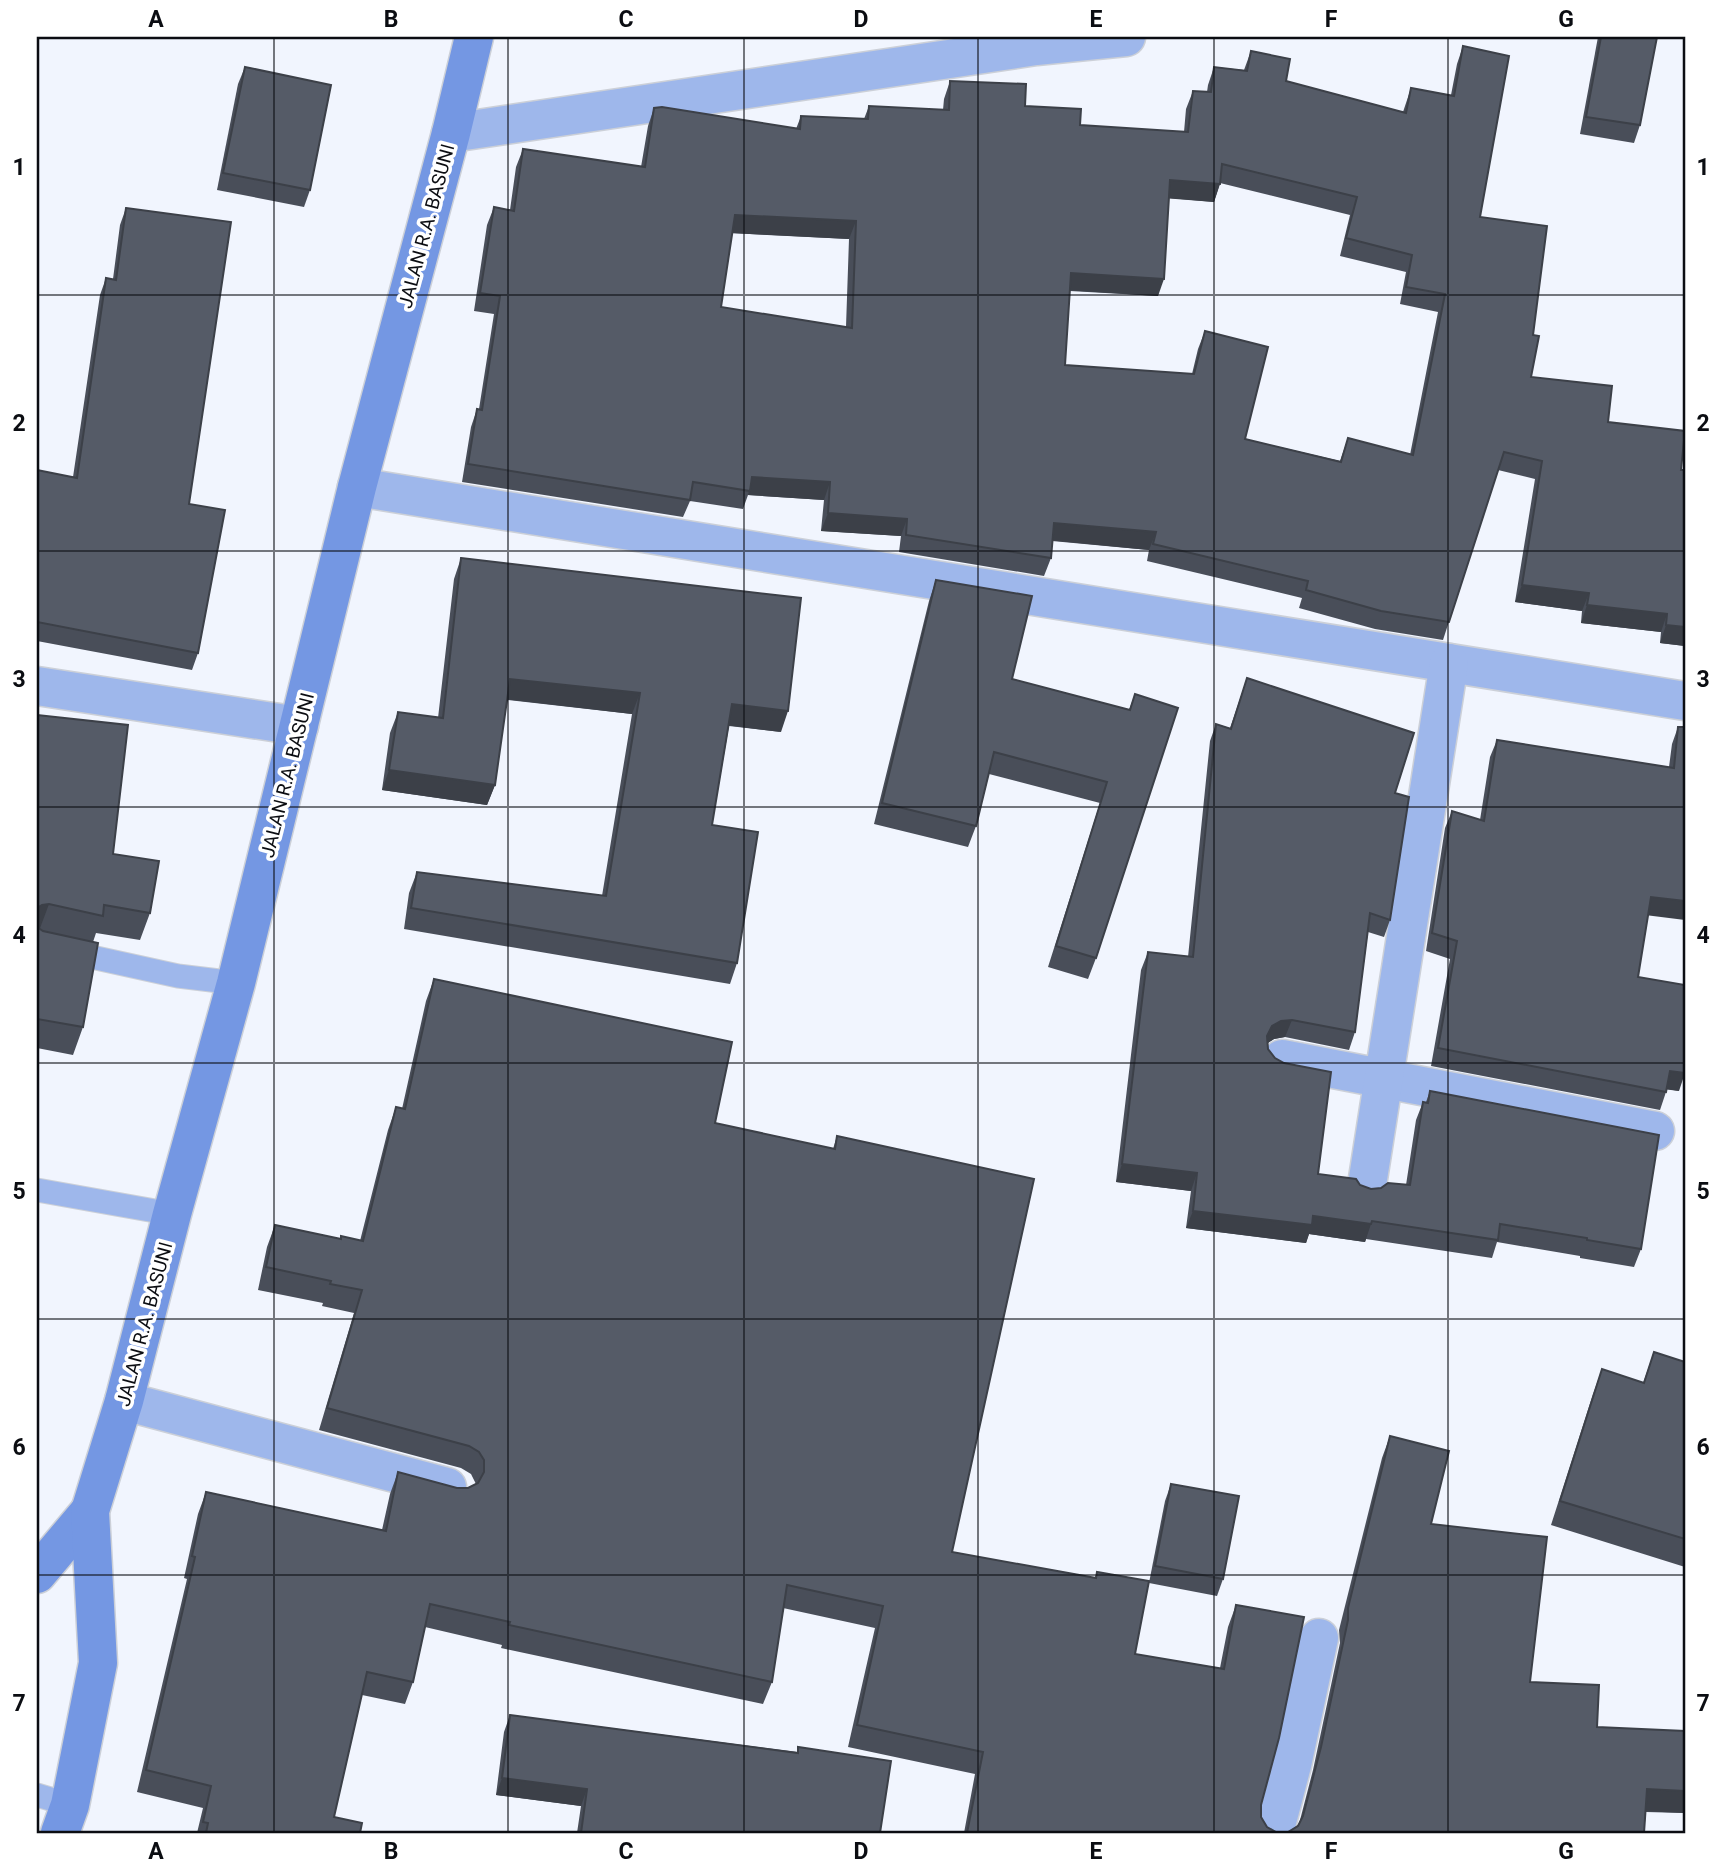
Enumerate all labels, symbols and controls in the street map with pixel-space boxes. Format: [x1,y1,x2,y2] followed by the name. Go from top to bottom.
[148,6,164,33] text: A
[384,6,398,33] text: B
[618,6,634,33] text: C
[854,6,868,33] text: D
[1090,6,1103,33] text: E
[1325,6,1338,33] text: F
[1558,6,1574,33] text: G
[393,141,459,311] street label: JALAN R.A. BASUNI
[12,154,26,181] text: 1
[1696,154,1710,181] text: 1
[12,410,26,437] text: 2
[1696,410,1710,437] text: 2
[12,666,26,693] text: 3
[1696,666,1710,693] text: 3
[256,690,319,860] street label: JALAN R.A. BASUNI
[12,922,26,949] text: 4
[1696,922,1710,949] text: 4
[12,1178,26,1205] text: 5
[1696,1178,1710,1205] text: 5
[111,1239,177,1409] street label: JALAN R.A. BASUNI
[12,1434,26,1461] text: 6
[1696,1434,1710,1461] text: 6
[12,1690,26,1717] text: 7
[1696,1690,1710,1717] text: 7
[148,1838,164,1865] text: A
[384,1838,398,1865] text: B
[618,1838,634,1865] text: C
[854,1838,868,1865] text: D
[1090,1838,1103,1865] text: E
[1325,1838,1338,1865] text: F
[1558,1838,1574,1865] text: G

